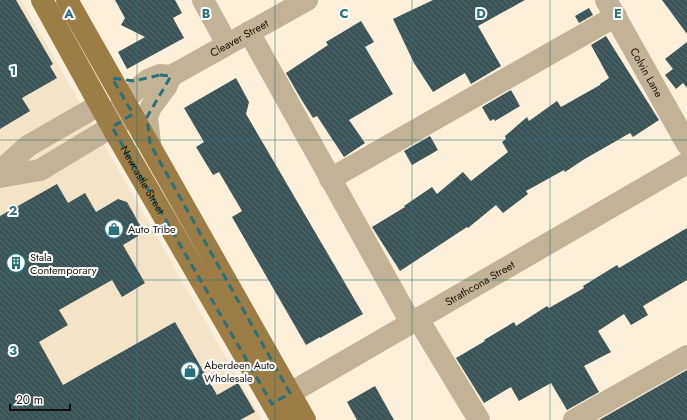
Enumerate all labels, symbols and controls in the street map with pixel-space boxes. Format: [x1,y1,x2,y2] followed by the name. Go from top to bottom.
[63,4,74,23] text: A
[202,4,211,23] text: B
[339,4,349,23] text: C
[476,4,486,23] text: D
[614,4,622,23] text: E
[207,15,272,61] street label: Cleaver Street
[626,45,667,100] street label: Colvin Lane
[10,61,16,80] text: 1
[116,143,169,217] street label: Newcastle Street
[9,201,17,220] text: 2
[103,218,125,240] shop icon: Auto Tribe
[128,221,176,237] place label: Auto Tribe
[30,249,97,278] place label: Stala Contemporary
[5,252,27,274] building icon: Stala Contemporary
[442,256,518,310] street label: Strathcona Street
[9,341,17,360] text: 3
[204,357,275,386] place label: Aberdeen Auto Wholesale
[179,360,201,382] shop icon: Aberdeen Auto Wholesale
[10,386,70,412] scale bar
[16,391,43,409] text: 20 m

